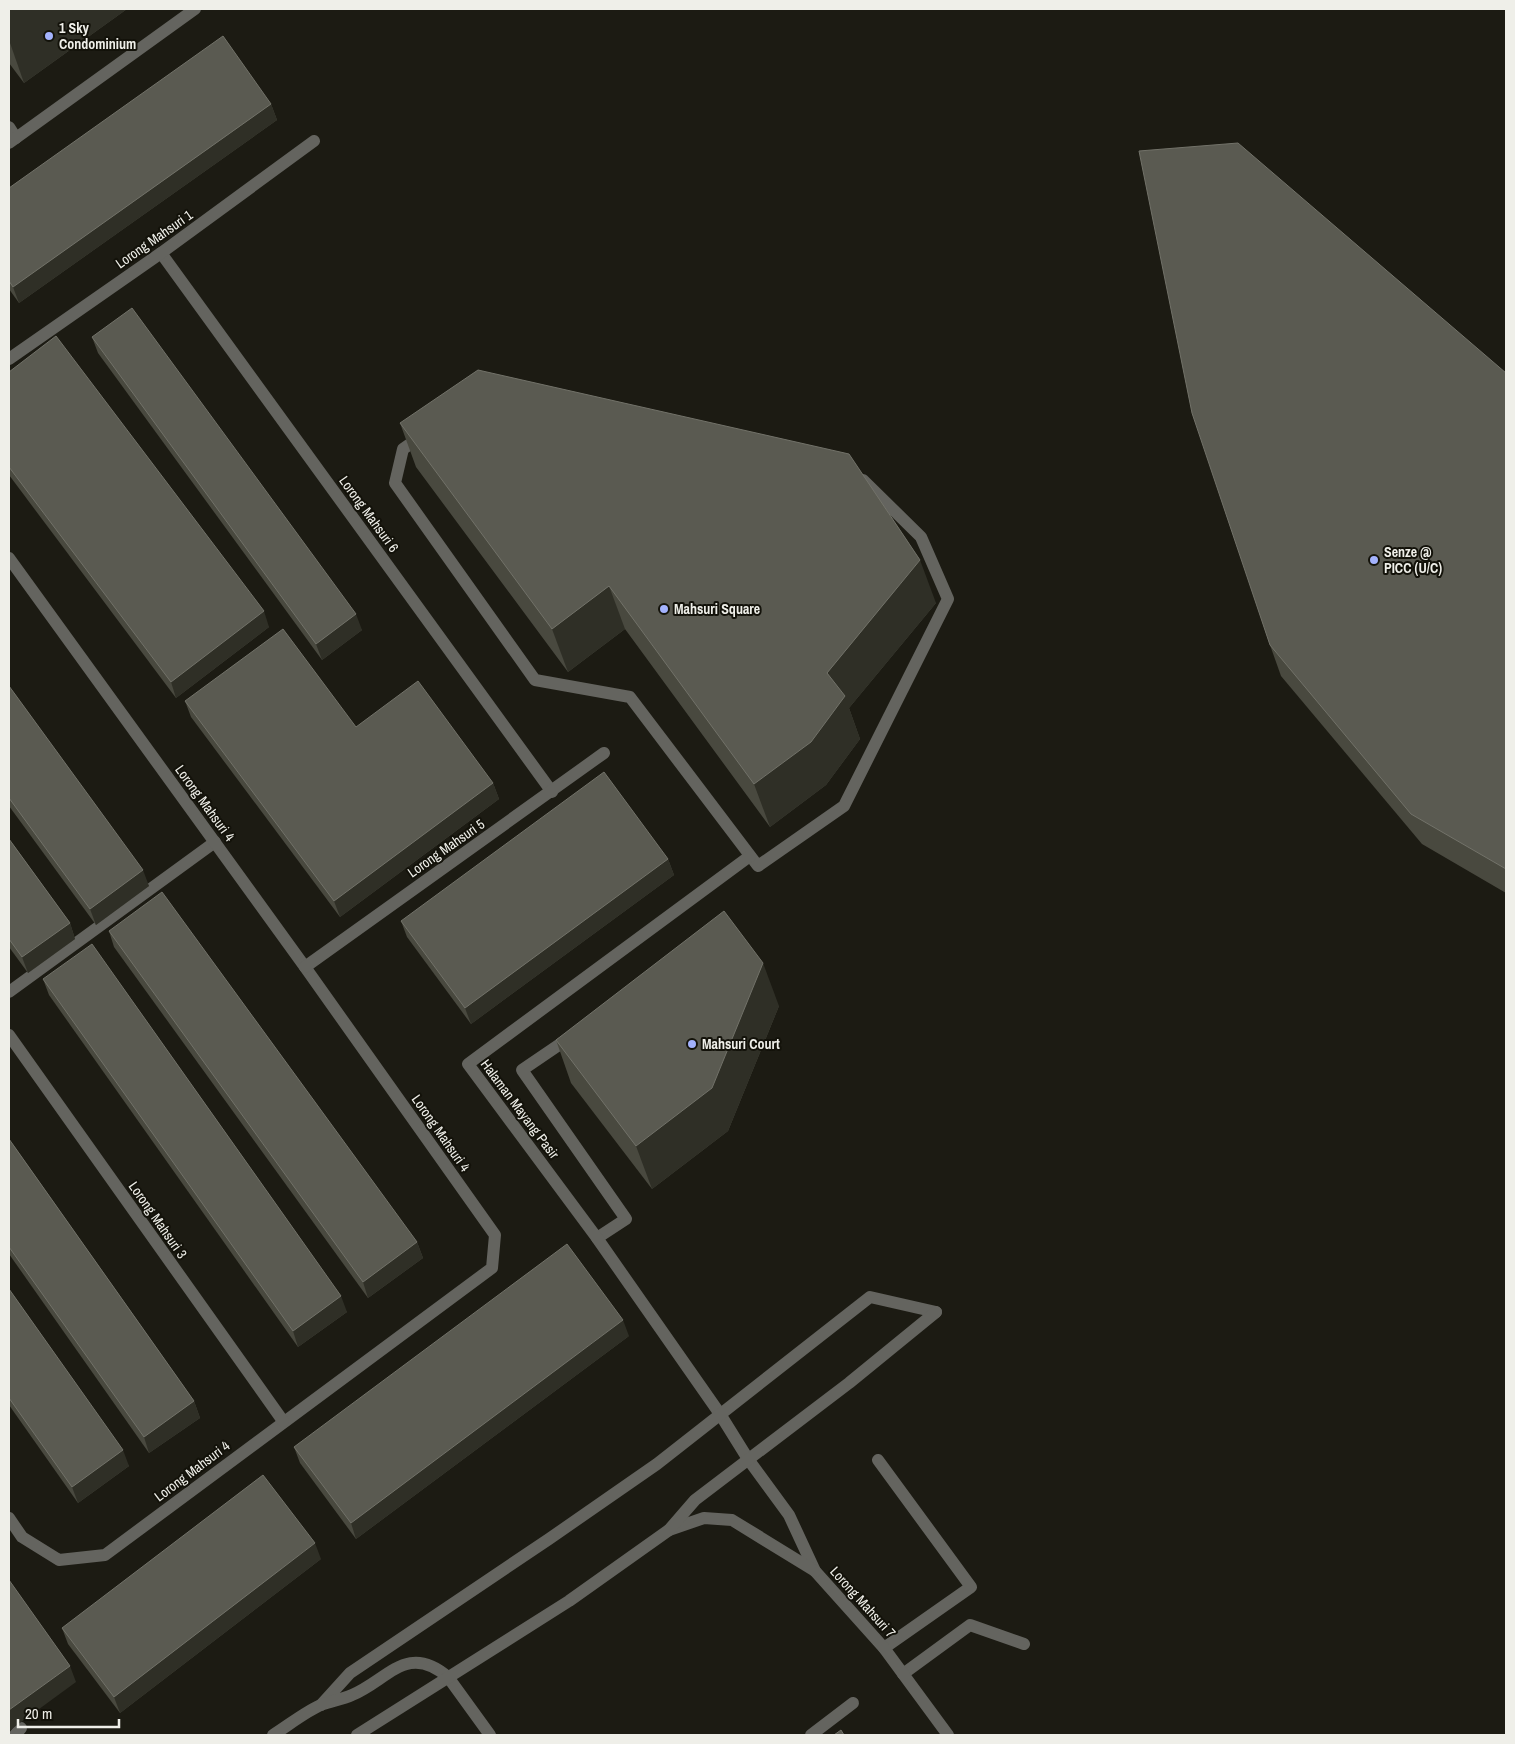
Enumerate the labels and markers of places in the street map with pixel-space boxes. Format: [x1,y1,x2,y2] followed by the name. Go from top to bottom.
[59,19,136,53] place label: 1 Sky Condominium
[43,30,55,42] marker: 1 Sky Condominium
[1384,543,1442,577] place label: Senze @ PICC (U/C)
[1368,554,1380,566] marker: Senze @ PICC (U/C)
[674,600,760,618] place label: Mahsuri Square
[658,603,670,615] marker: Mahsuri Square
[702,1035,780,1053] place label: Mahsuri Court
[686,1038,698,1050] marker: Mahsuri Court

